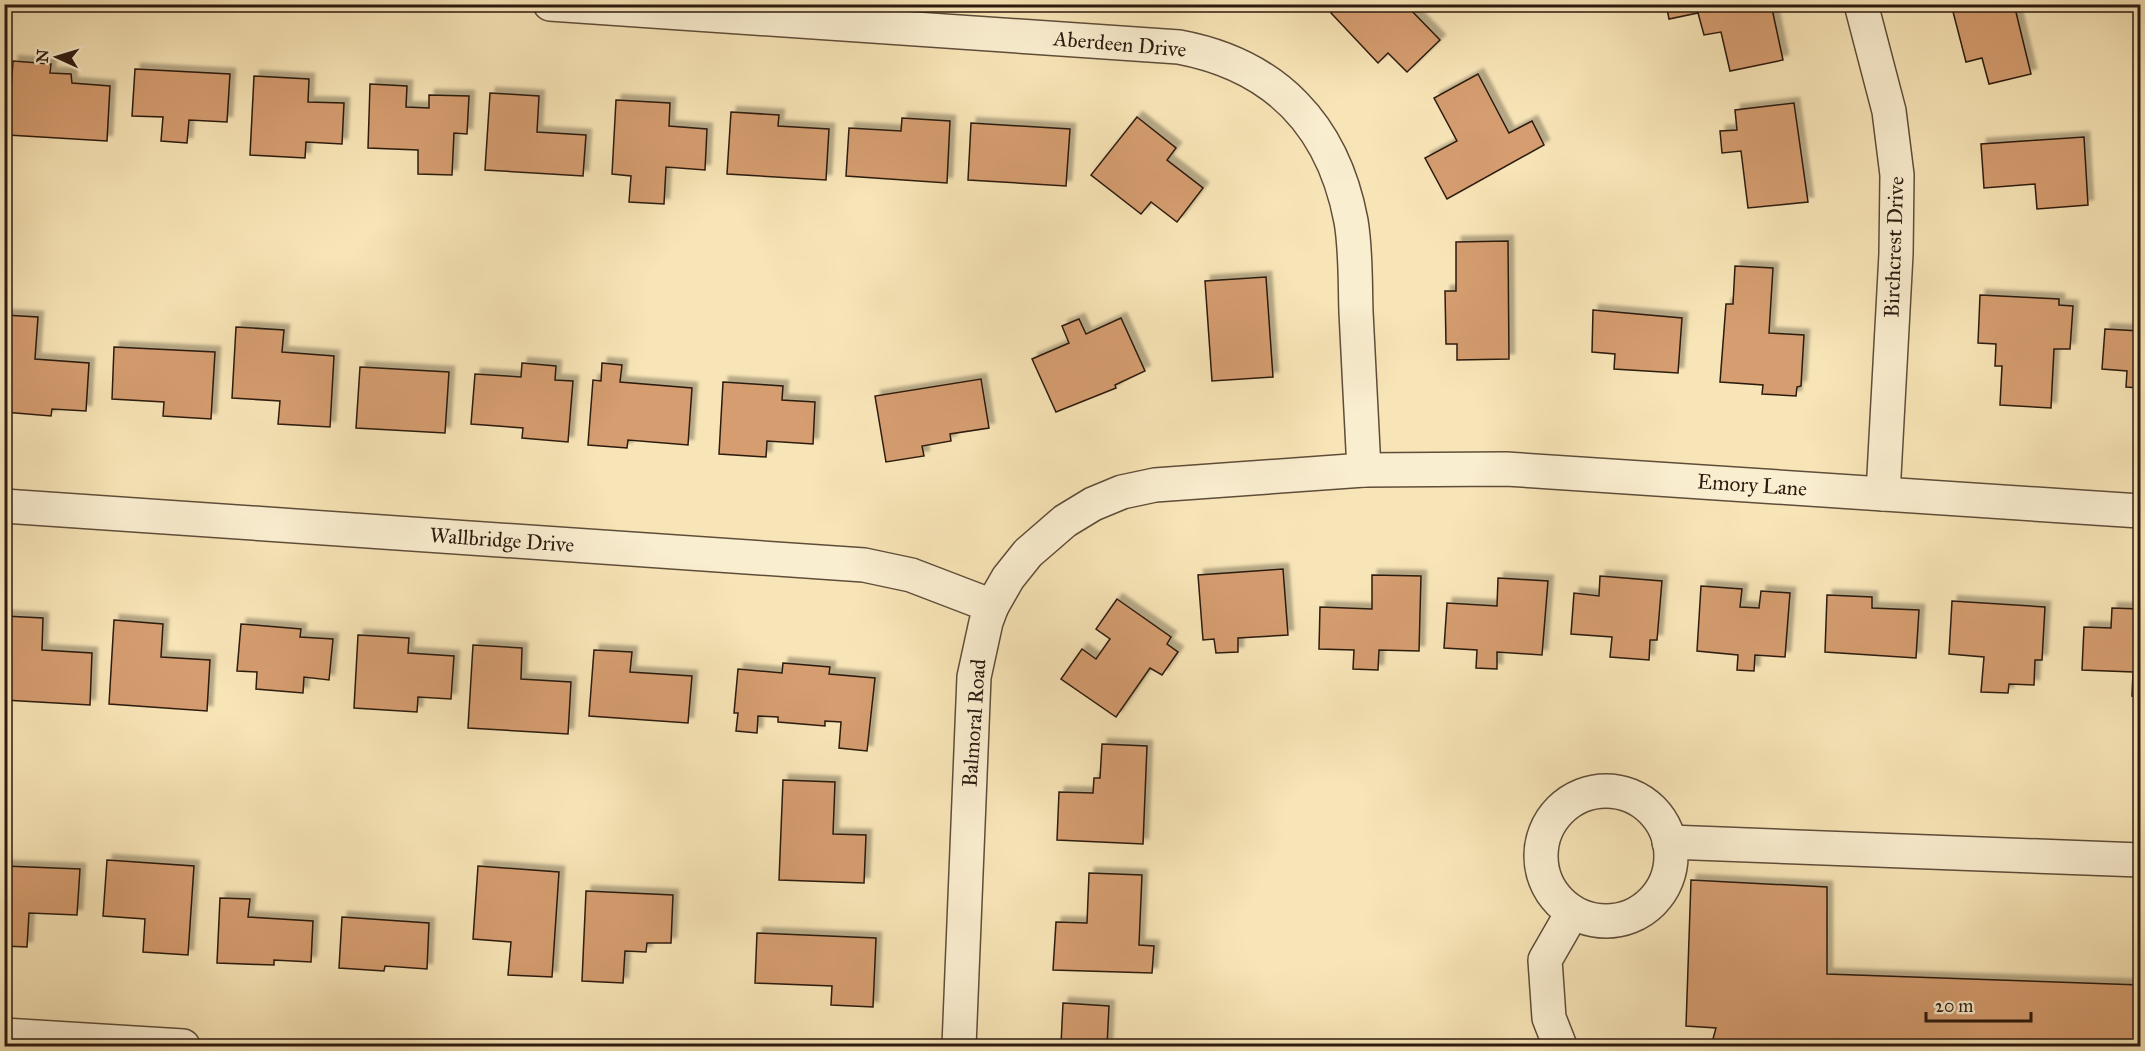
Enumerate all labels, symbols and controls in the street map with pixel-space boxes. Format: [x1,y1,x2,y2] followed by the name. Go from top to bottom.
[1051,25,1188,63] street label: Aberdeen Drive
[27,27,87,87] north arrow
[33,48,53,63] text: N
[1879,176,1909,318] street label: Birchcrest Drive
[1696,468,1808,502] street label: Emory Lane
[429,522,575,558] street label: Wallbridge Drive
[957,658,991,788] street label: Balmoral Road
[1926,985,2031,1023] scale bar
[1935,995,1973,1017] text: 20 m

